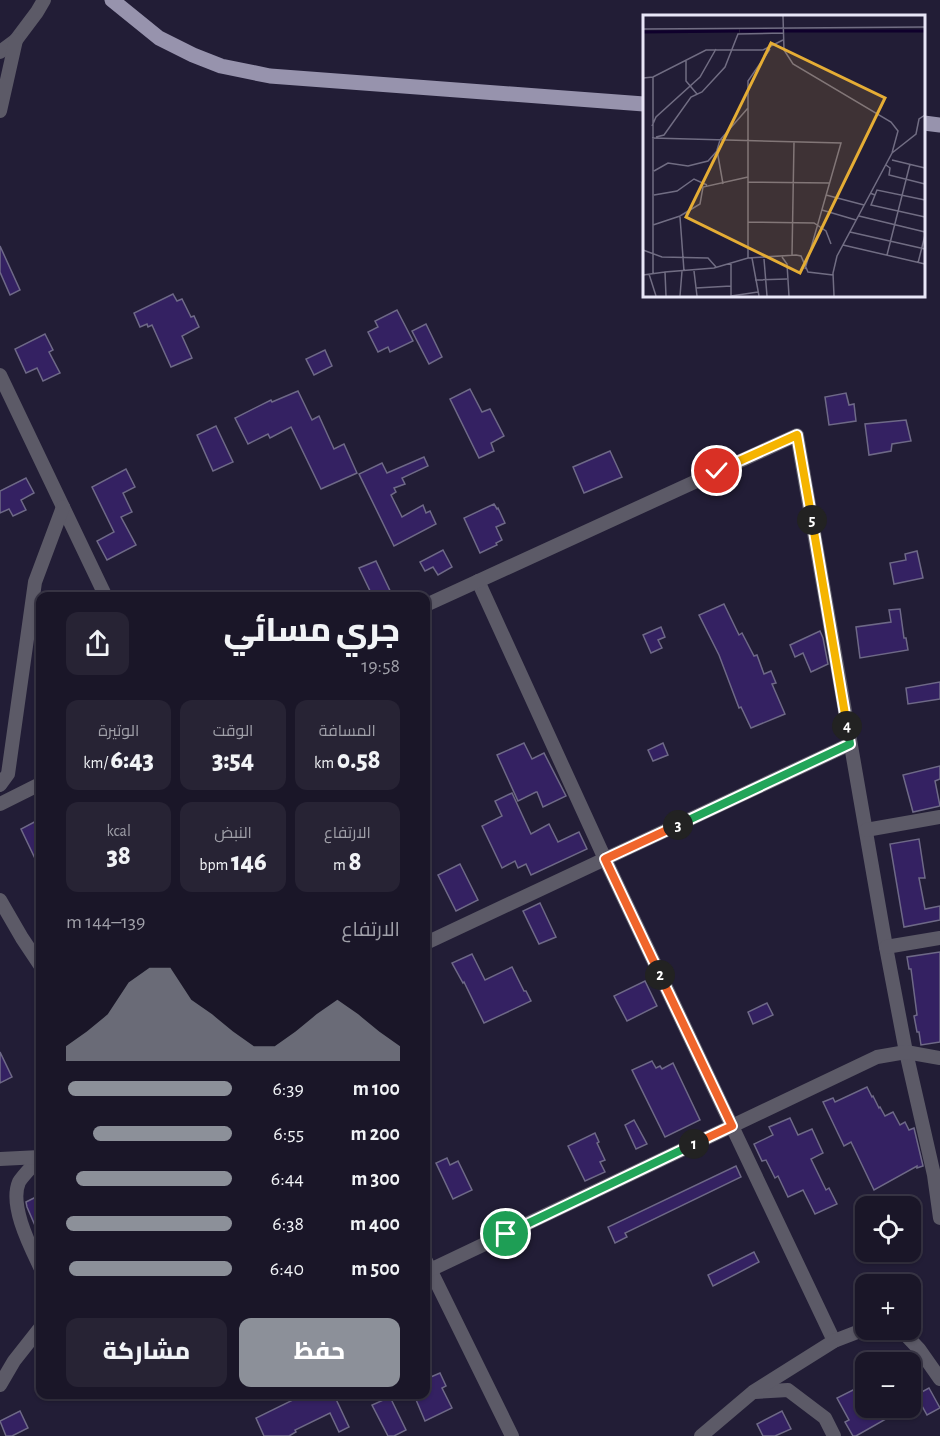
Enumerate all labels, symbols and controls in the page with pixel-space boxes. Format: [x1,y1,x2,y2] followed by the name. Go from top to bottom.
[643,15,925,297] inset map
[691,445,742,496] pin
[700,454,733,487] icon: check
[797,505,827,535] pin: 5
[809,512,815,528] text: 5
[66,612,129,675] button: share
[223,615,400,648] text: جري مسائي
[361,656,400,676] text: 19:58
[832,711,862,741] pin: 4
[843,718,851,734] text: 4
[98,723,139,739] text: الوتيرة
[213,723,253,739] text: الوقت
[319,723,376,739] text: المسافة
[111,747,154,773] text: 6:43
[212,747,254,773] text: 3:54
[337,747,381,773] text: 0.58
[83,755,111,771] text: /km
[314,755,337,771] text: km
[663,810,693,840] pin: 3
[675,817,681,833] text: 3
[106,823,131,839] text: kcal
[214,825,252,841] text: النبض
[324,825,371,841] text: الارتفاع
[106,843,131,869] text: 38
[231,849,267,875] text: 146
[349,849,362,875] text: 8
[199,857,231,873] text: bpm
[333,857,349,873] text: m
[66,912,146,932] text: 139–144 m
[341,920,400,940] text: الارتفاع
[645,960,675,990] pin: 2
[656,967,664,983] text: 2
[272,1079,304,1099] text: 6:39
[353,1079,400,1099] text: 100 m
[273,1124,304,1144] text: 6:55
[351,1124,400,1144] text: 200 m
[679,1129,709,1159] pin: 1
[691,1136,697,1152] text: 1
[271,1169,304,1189] text: 6:44
[351,1169,400,1189] text: 300 m
[855,1196,921,1418] map controls
[855,1196,921,1262] button: locate
[480,1208,531,1259] pin
[272,1214,304,1234] text: 6:38
[350,1214,400,1234] text: 400 m
[489,1217,522,1250] icon: arrive
[270,1259,304,1279] text: 6:40
[351,1259,400,1279] text: 500 m
[855,1274,921,1340] button: +
[66,1318,227,1387] button: مشاركة
[239,1318,400,1387] button: حفظ
[855,1352,921,1418] button: −

